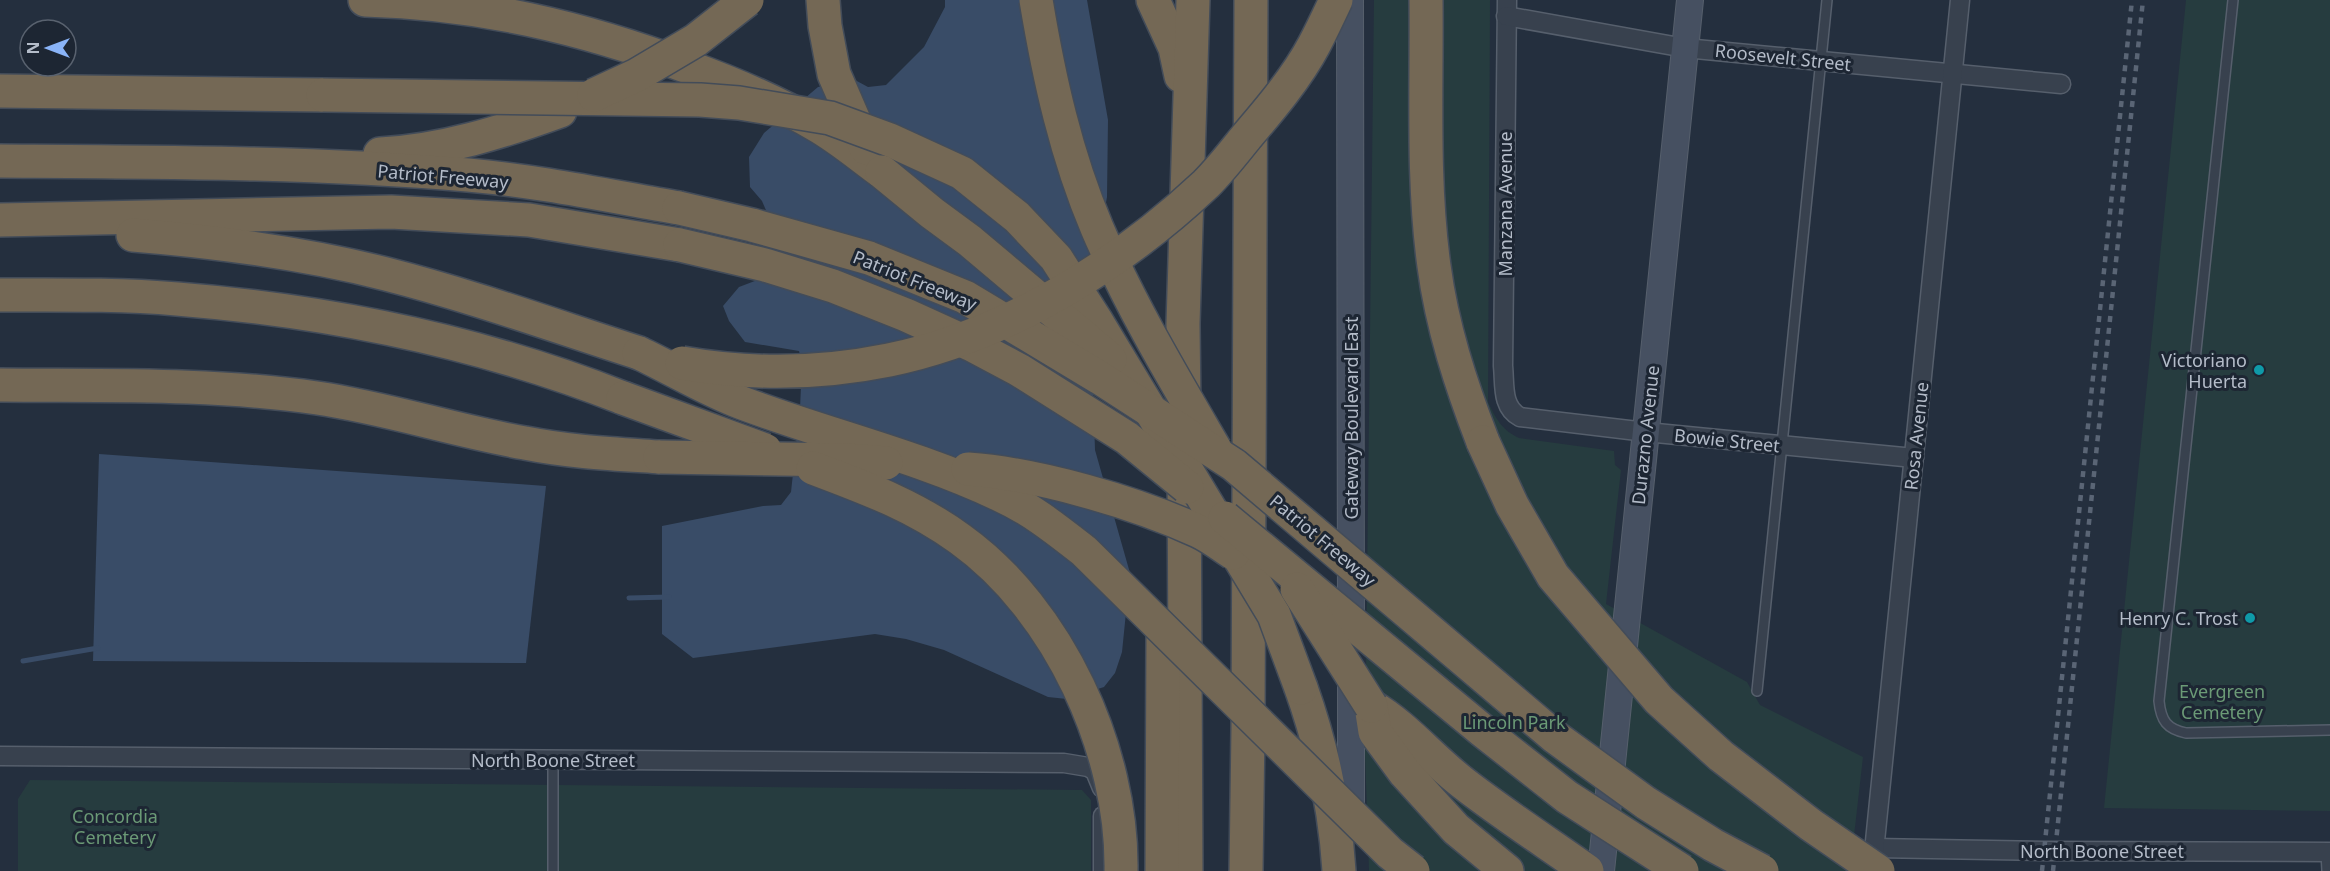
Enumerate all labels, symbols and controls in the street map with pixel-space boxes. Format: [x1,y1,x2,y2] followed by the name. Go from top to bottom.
[18,18,78,78] north arrow
[1714,38,1853,76] street label: Roosevelt Street
[22,41,44,55] text: N
[1493,131,1517,277] street label: Manzana Avenue
[376,158,510,194] street label: Patriot Freeway
[850,244,981,316] street label: Patriot Freeway
[1339,316,1363,520] street label: Gateway Boulevard East
[2161,348,2247,393] place label: Victoriano Huerta
[2252,363,2266,377] marker: Victoriano Huerta
[1626,364,1664,506] street label: Durazno Avenue
[1898,381,1934,491] street label: Rosa Avenue
[1673,423,1782,458] street label: Bowie Street
[1265,489,1382,592] street label: Patriot Freeway
[2119,606,2238,630] place label: Henry C. Trost
[2243,611,2257,625] marker: Henry C. Trost
[2179,679,2265,724] park label: Evergreen Cemetery
[1462,710,1566,734] park label: Lincoln Park
[471,748,635,772] street label: North Boone Street
[72,804,158,849] park label: Concordia Cemetery
[2020,839,2184,863] street label: North Boone Street

